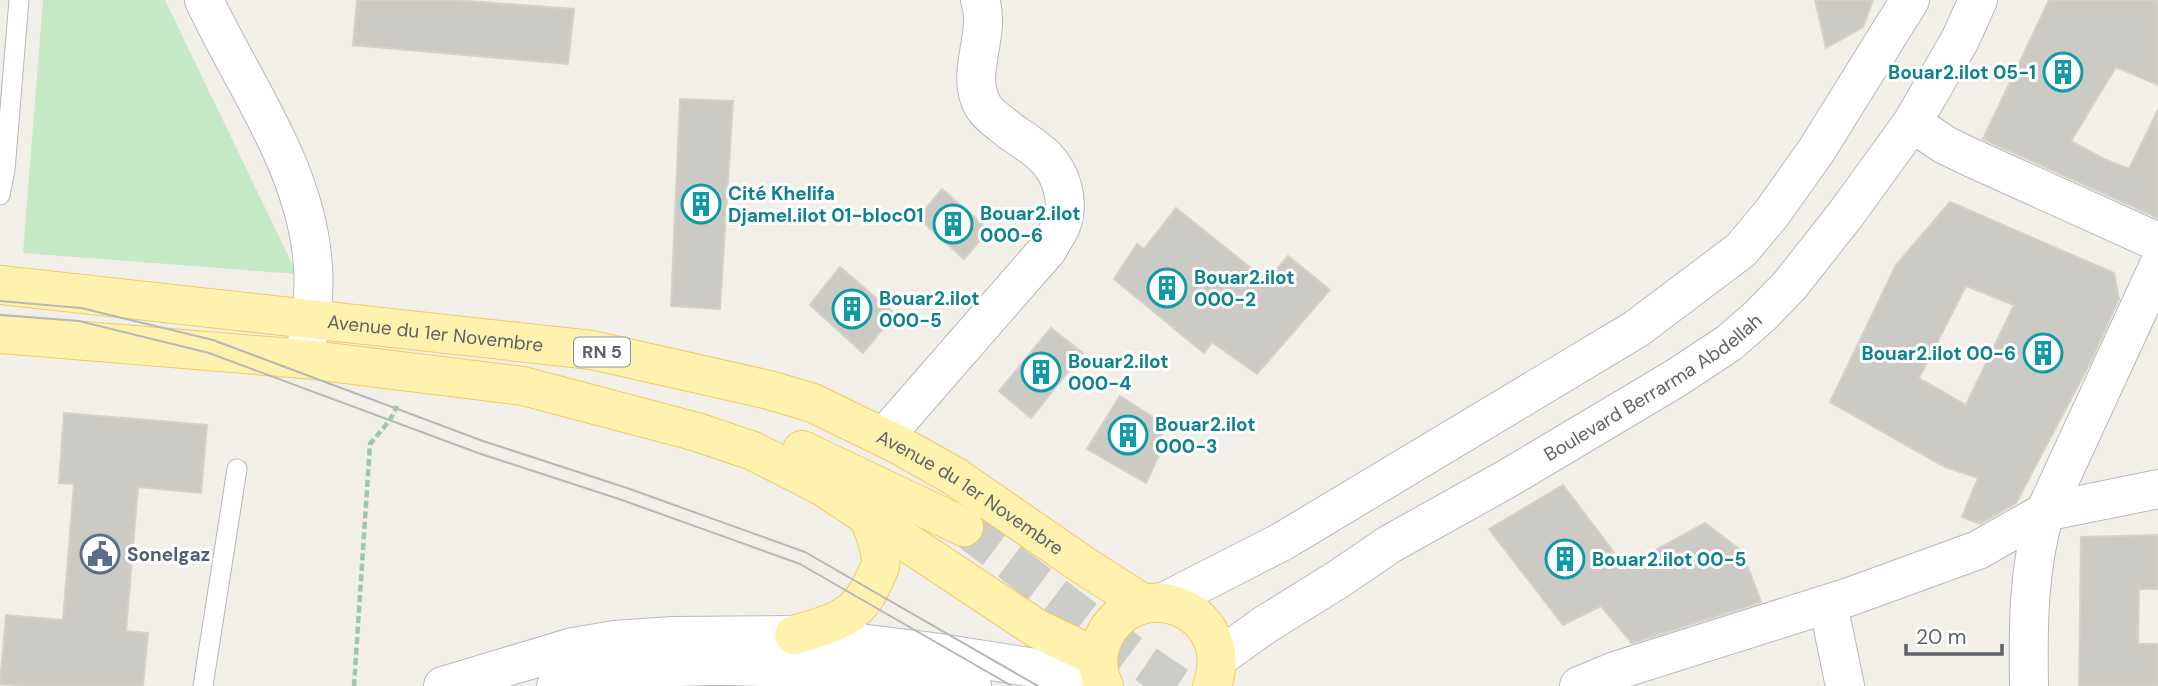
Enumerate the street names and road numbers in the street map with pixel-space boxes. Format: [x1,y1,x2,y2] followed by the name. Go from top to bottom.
[1539,308,1767,467] street label: Boulevard Berrarma Abdellah
[326,309,545,358] street label: Avenue du 1er Novembre
[574,338,630,366] road number: RN 5
[873,424,1068,561] street label: Avenue du 1er Novembre

